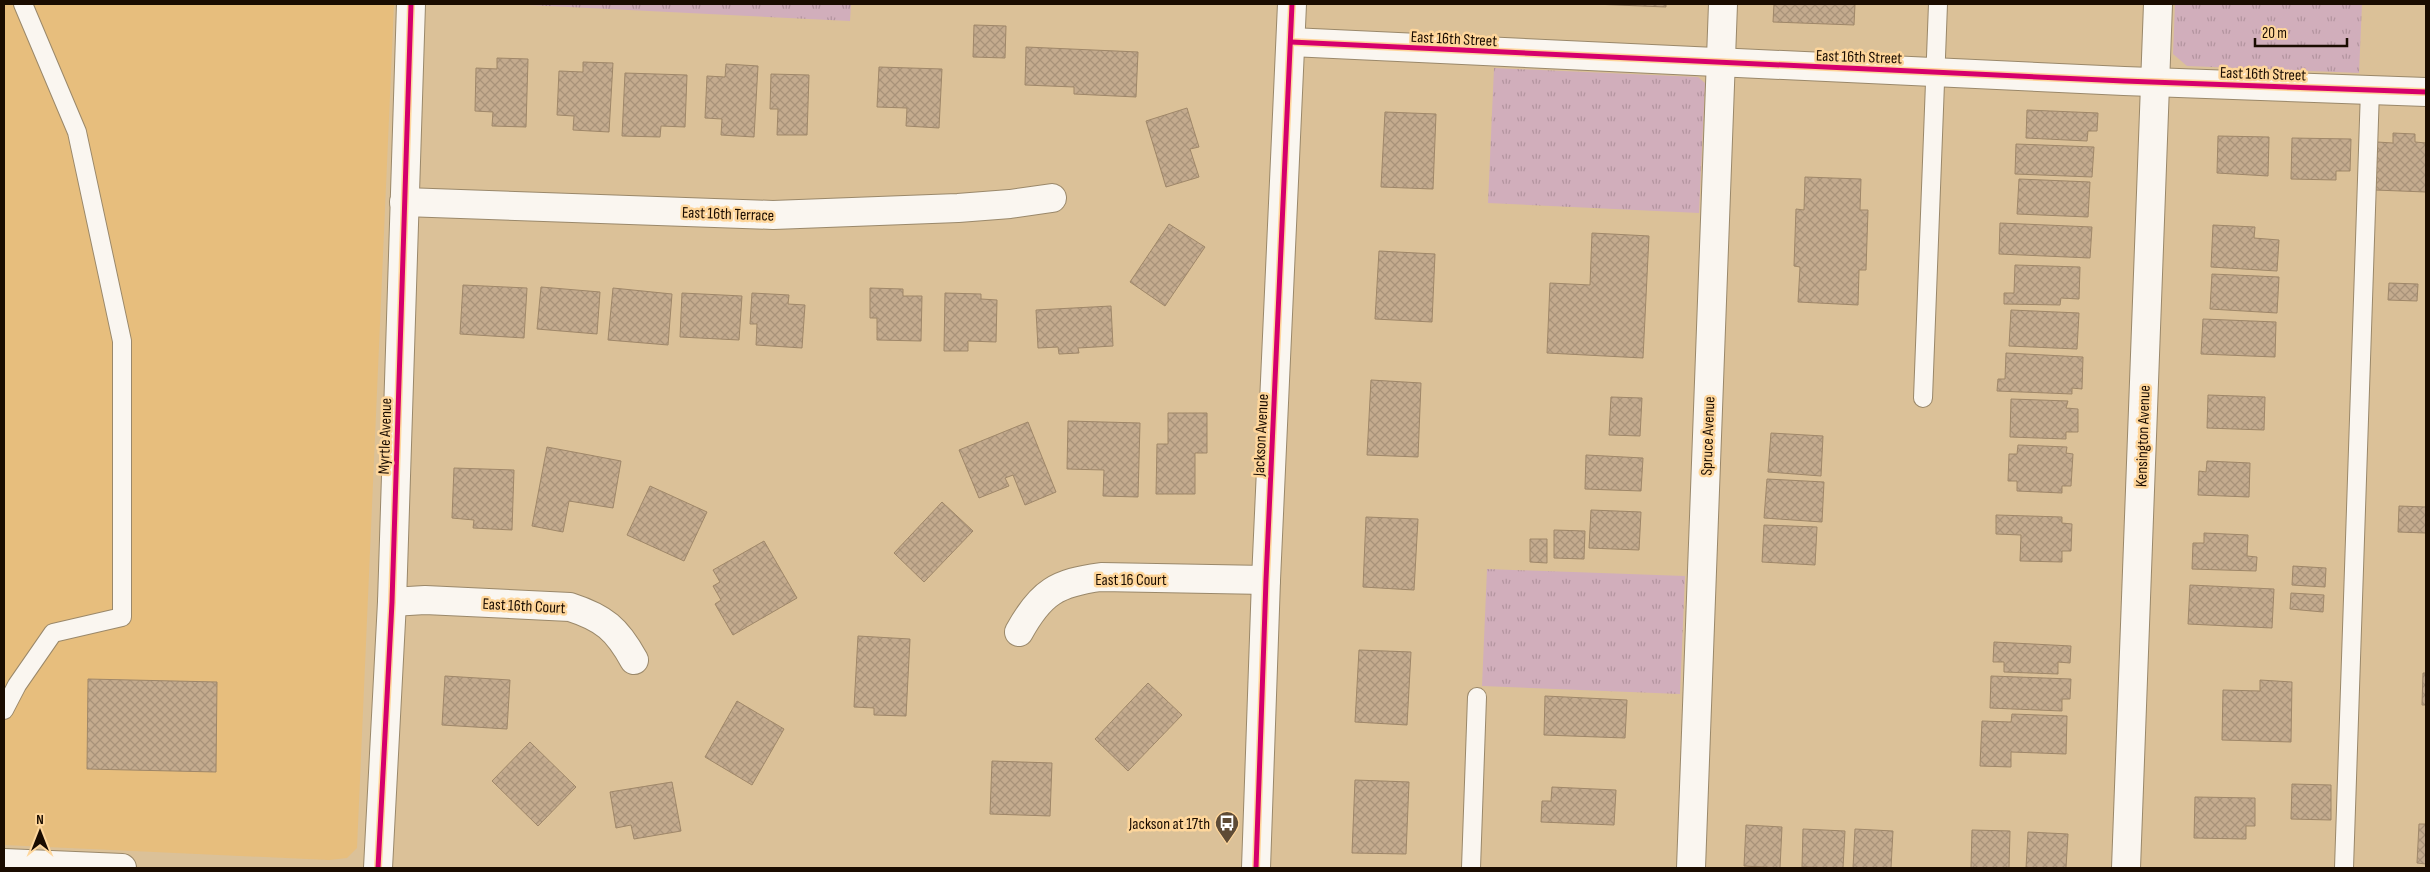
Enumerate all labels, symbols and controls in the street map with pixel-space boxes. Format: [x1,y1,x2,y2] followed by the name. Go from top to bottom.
[2255,15,2348,47] scale bar
[2262,24,2287,43] text: 20 m
[1410,28,1498,51] street label: East 16th Street
[1815,46,1903,69] street label: East 16th Street
[2219,63,2307,86] street label: East 16th Street
[681,203,774,226] street label: East 16th Terrace
[2132,385,2155,487] street label: Kensington Avenue
[1250,393,1273,478] street label: Jackson Avenue
[1698,396,1719,476] street label: Spruce Avenue
[375,398,396,475] street label: Myrtle Avenue
[1095,571,1167,590] street label: East 16 Court
[482,595,566,618] street label: East 16th Court
[15,807,65,857] north arrow
[1214,810,1240,844] bus stop icon: Jackson at 17th
[36,811,44,828] text: N
[1128,815,1210,834] place label: Jackson at 17th

